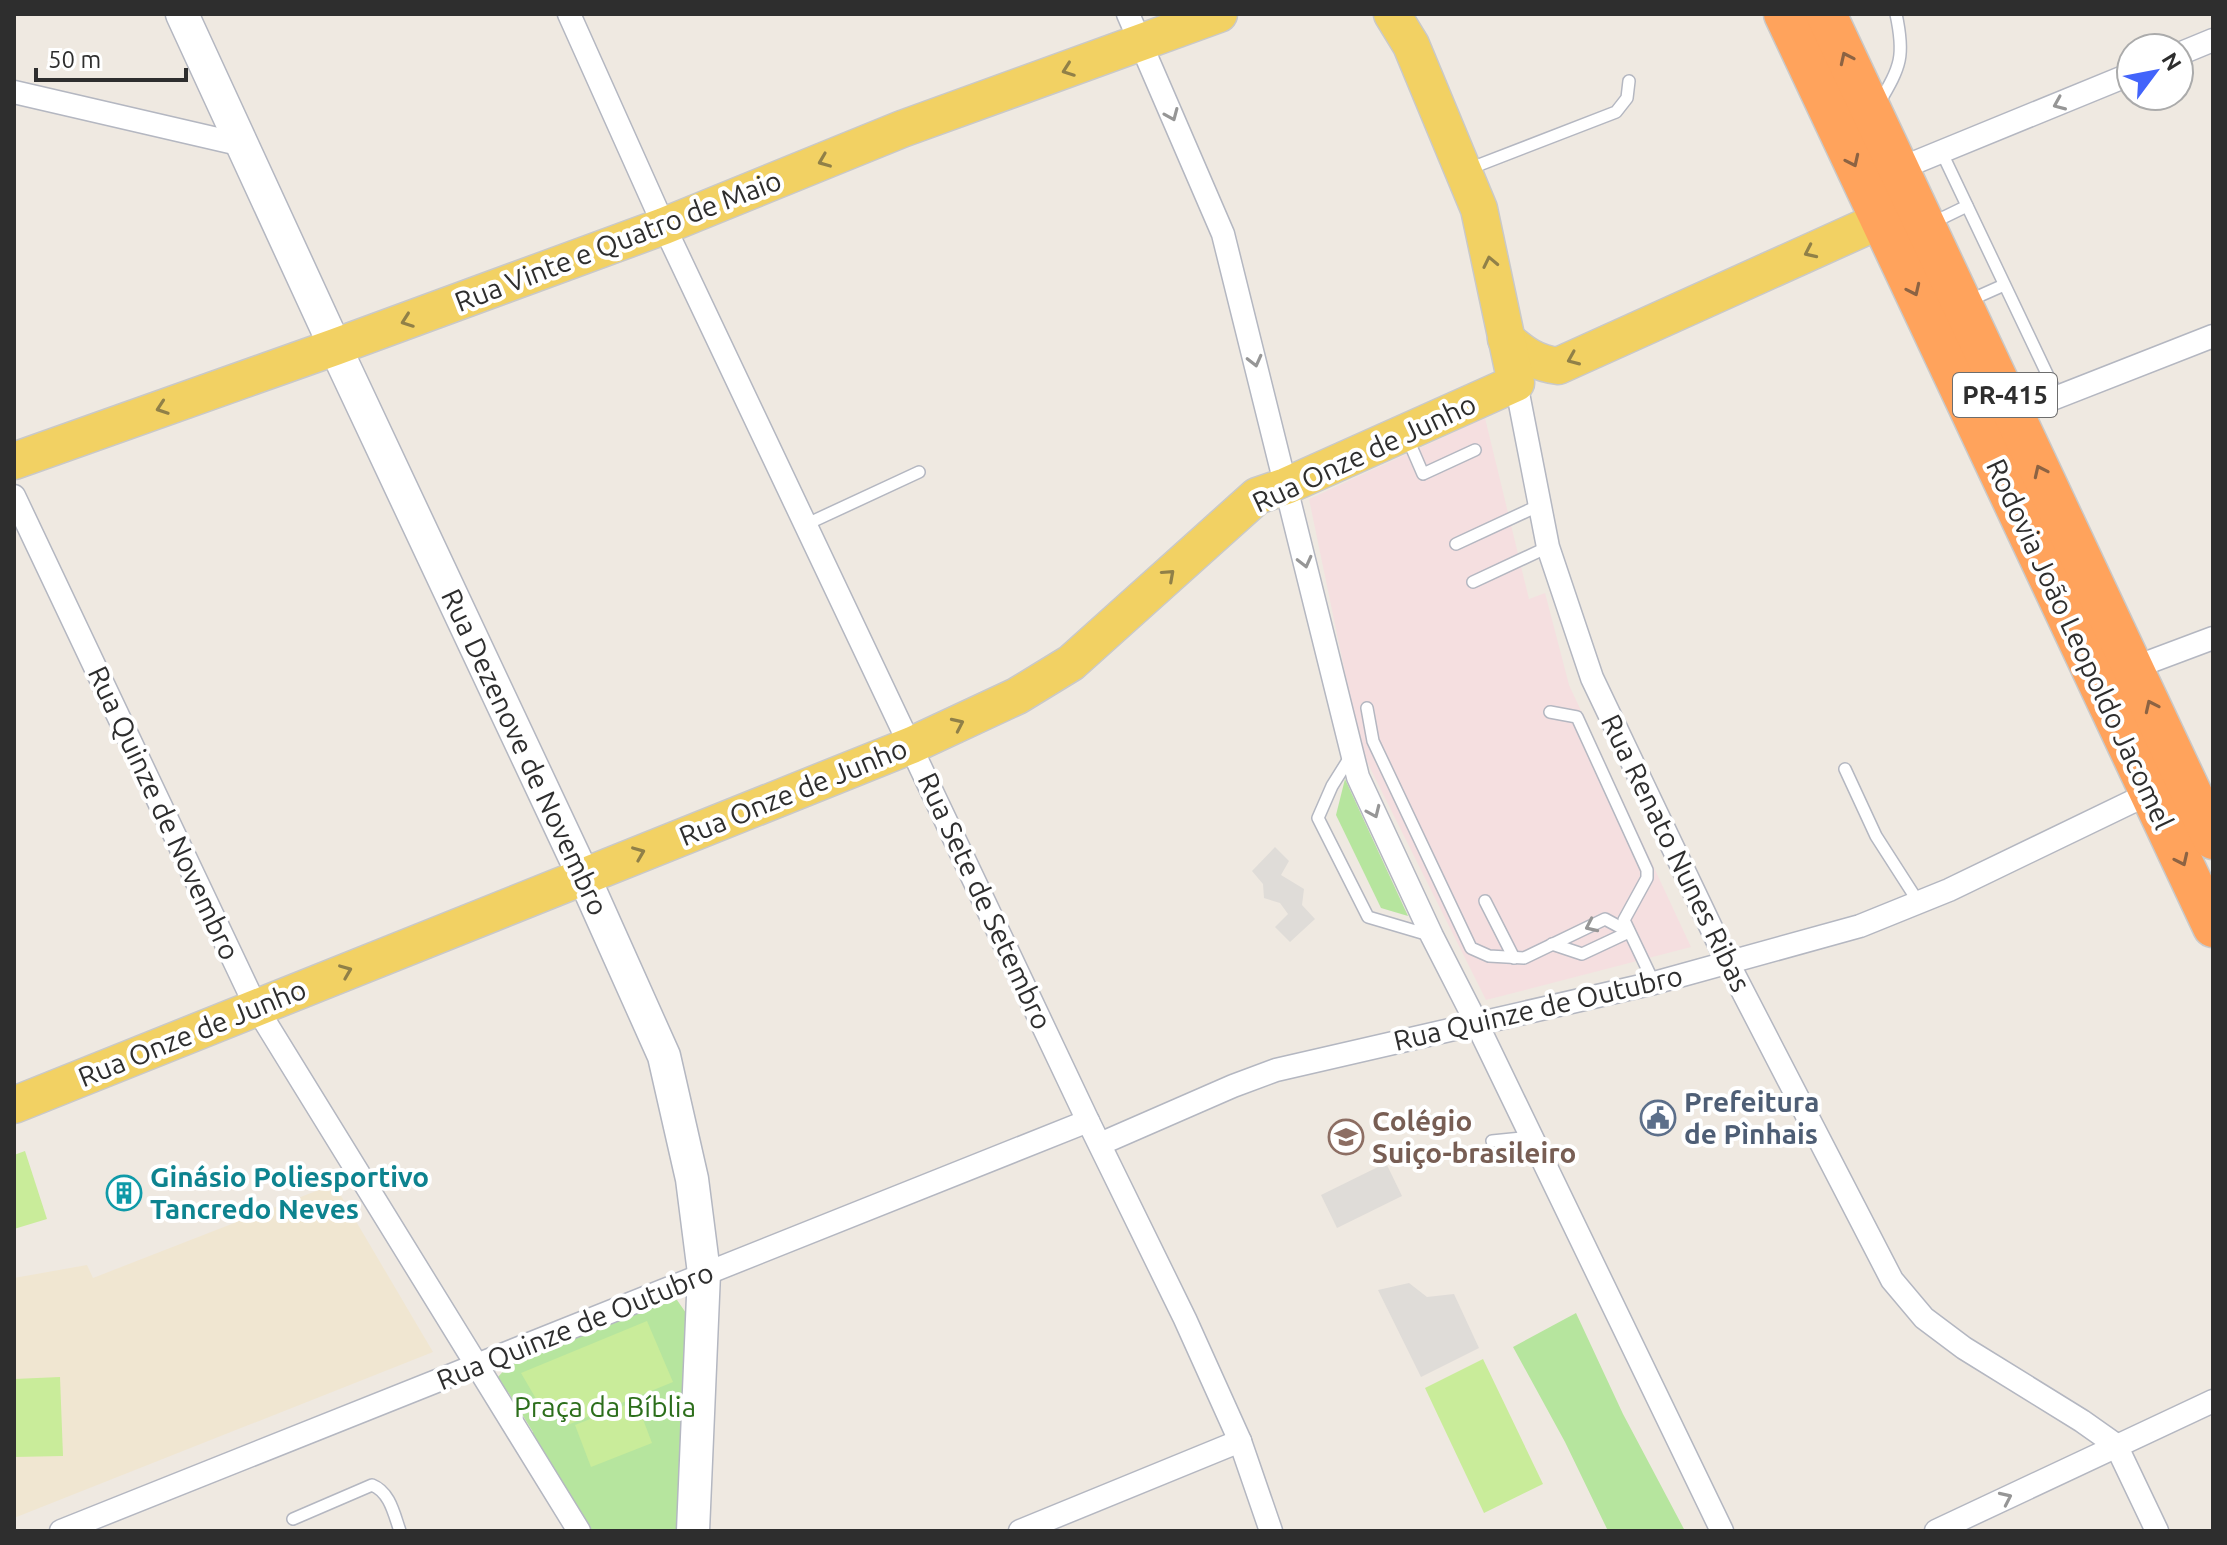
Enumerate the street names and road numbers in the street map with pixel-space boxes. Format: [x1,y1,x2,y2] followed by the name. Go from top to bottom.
[450,164,785,317] street label: Rua Vinte e Quatro de Maio
[1953,373,2057,417] road number: PR-415
[1247,387,1480,518] street label: Rua Onze de Junho
[1981,454,2180,834] street label: Rodovia João Leopoldo Jacomel
[436,584,615,920] street label: Rua Dezenove de Novembro
[83,661,246,965] street label: Rua Quinze de Novembro
[1596,709,1757,996] street label: Rua Renato Nunes Ribas
[674,732,911,851] street label: Rua Onze de Junho
[912,768,1059,1034] street label: Rua Sete de Setembro
[1390,959,1685,1056] street label: Rua Quinze de Outubro
[73,973,310,1092] street label: Rua Onze de Junho
[432,1256,718,1395] street label: Rua Quinze de Outubro

